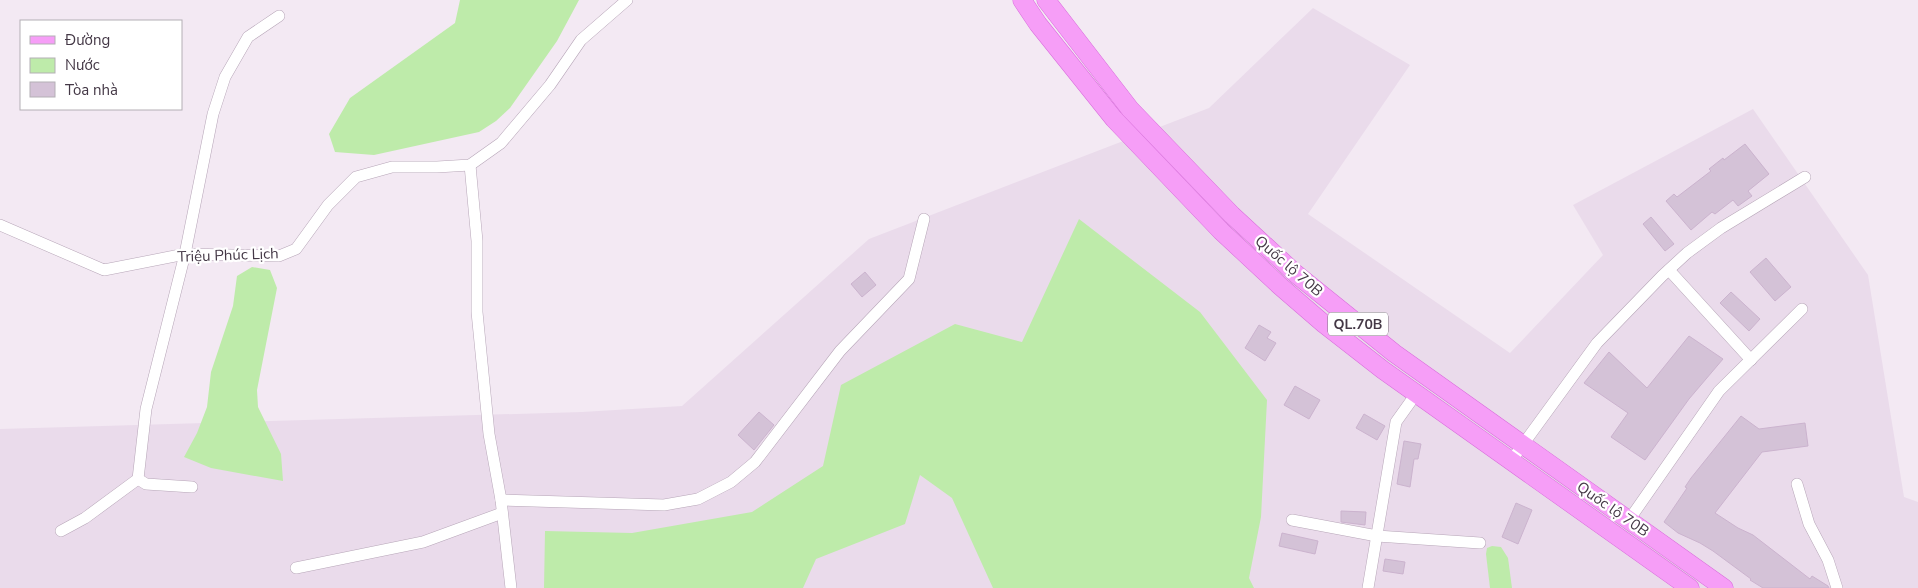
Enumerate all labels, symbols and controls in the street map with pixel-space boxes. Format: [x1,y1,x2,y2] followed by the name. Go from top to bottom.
[20,20,182,110] legend
[64,30,110,50] text: Đường
[65,55,100,75] text: Nước
[65,80,118,100] text: Tòa nhà
[1251,231,1327,301] street label: Quốc lộ 70B
[177,243,279,267] street label: Triệu Phúc Lịch
[1328,312,1388,336] road number: QL.70B
[1573,477,1653,541] street label: Quốc lộ 70B

